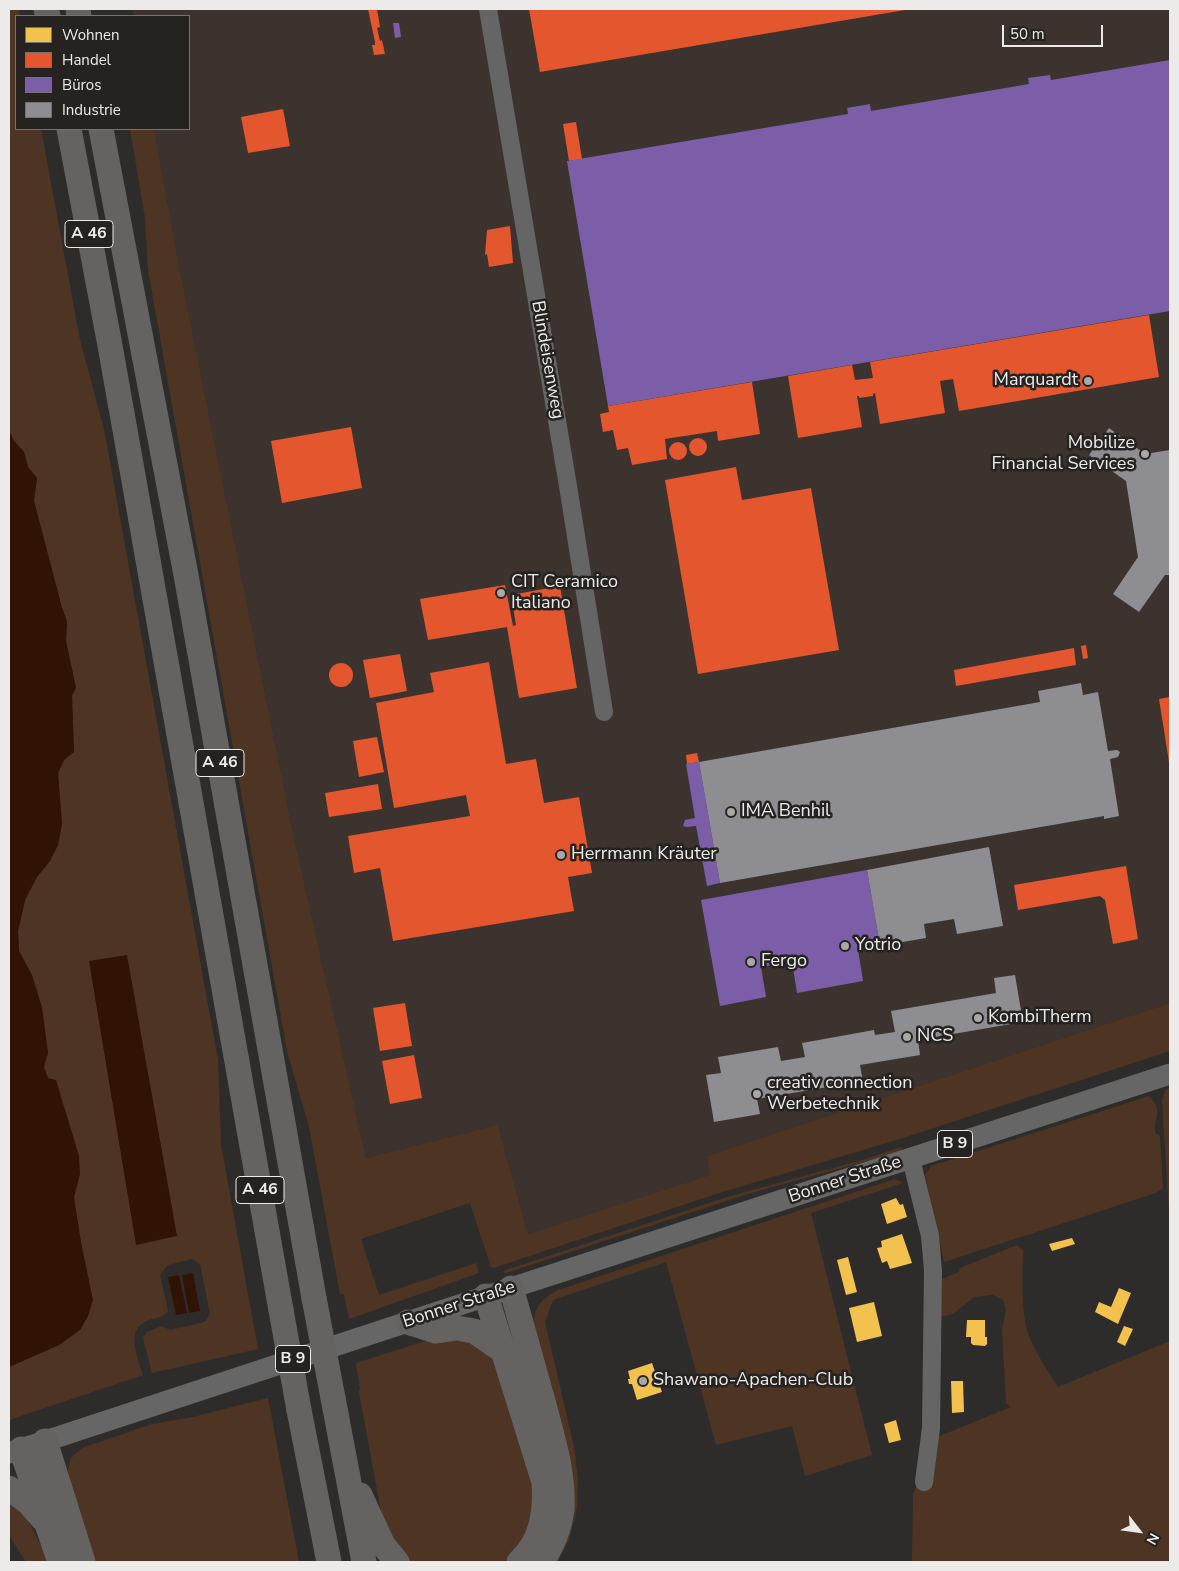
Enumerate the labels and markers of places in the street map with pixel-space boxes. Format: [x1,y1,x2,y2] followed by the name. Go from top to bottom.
[993,370,1078,392] place label: Marquardt
[1082,375,1094,387] marker: Marquardt
[992,433,1135,476] place label: Mobilize Financial Services
[1139,448,1151,460] marker: Mobilize Financial Services
[511,572,618,614] place label: CIT Ceramico Italiano
[495,587,507,599] marker: CIT Ceramico Italiano
[741,801,830,823] place label: IMA Benhil
[725,806,737,818] marker: IMA Benhil
[571,844,717,866] place label: Herrmann Kräuter
[555,849,567,861] marker: Herrmann Kräuter
[855,935,901,957] place label: Yotrio
[839,940,851,952] marker: Yotrio
[761,951,807,973] place label: Fergo
[745,956,757,968] marker: Fergo
[988,1007,1092,1029] place label: KombiTherm
[972,1012,984,1024] marker: KombiTherm
[917,1026,953,1048] place label: NCS
[901,1031,913,1043] marker: NCS
[767,1073,912,1116] place label: creativ connection Werbetechnik
[751,1088,763,1100] marker: creativ connection Werbetechnik
[653,1370,853,1392] place label: Shawano-Apachen-Club
[637,1375,649,1387] marker: Shawano-Apachen-Club

